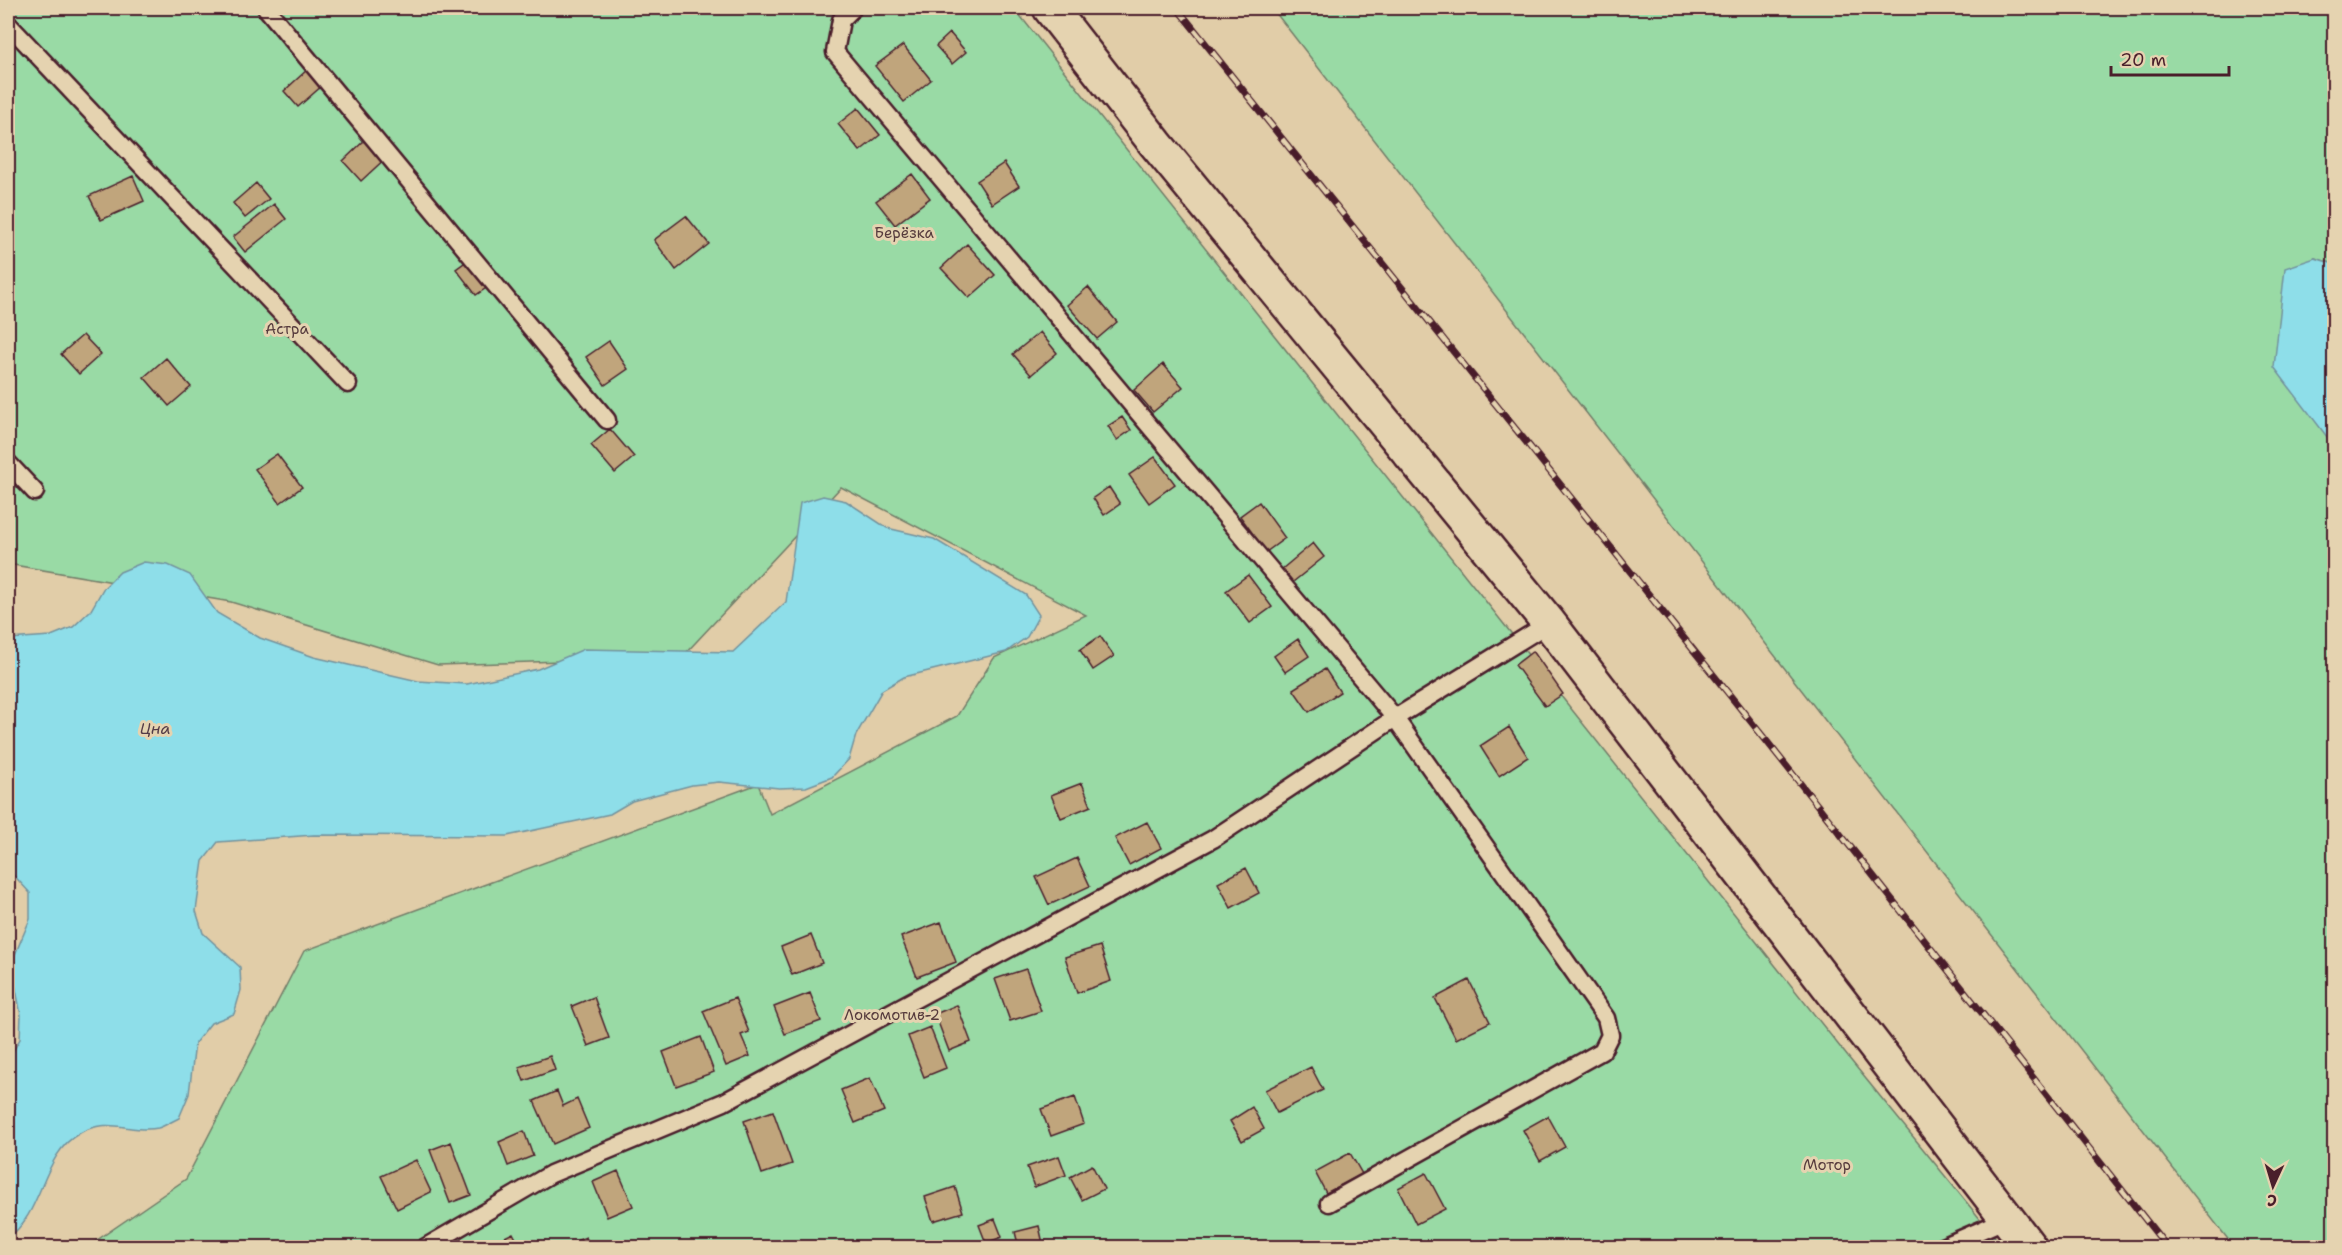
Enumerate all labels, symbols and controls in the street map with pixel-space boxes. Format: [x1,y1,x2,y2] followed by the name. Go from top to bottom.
[2111,39,2230,77] scale bar
[2120,48,2166,72] text: 20 m
[874,223,934,243] park label: Берёзка
[265,319,309,339] park label: Астра
[140,718,170,739] water label: Цна
[844,1005,940,1025] park label: Локомотив-2
[1803,1155,1851,1175] park label: Мотор
[2243,1156,2303,1216] north arrow
[2266,1190,2278,1211] text: С

